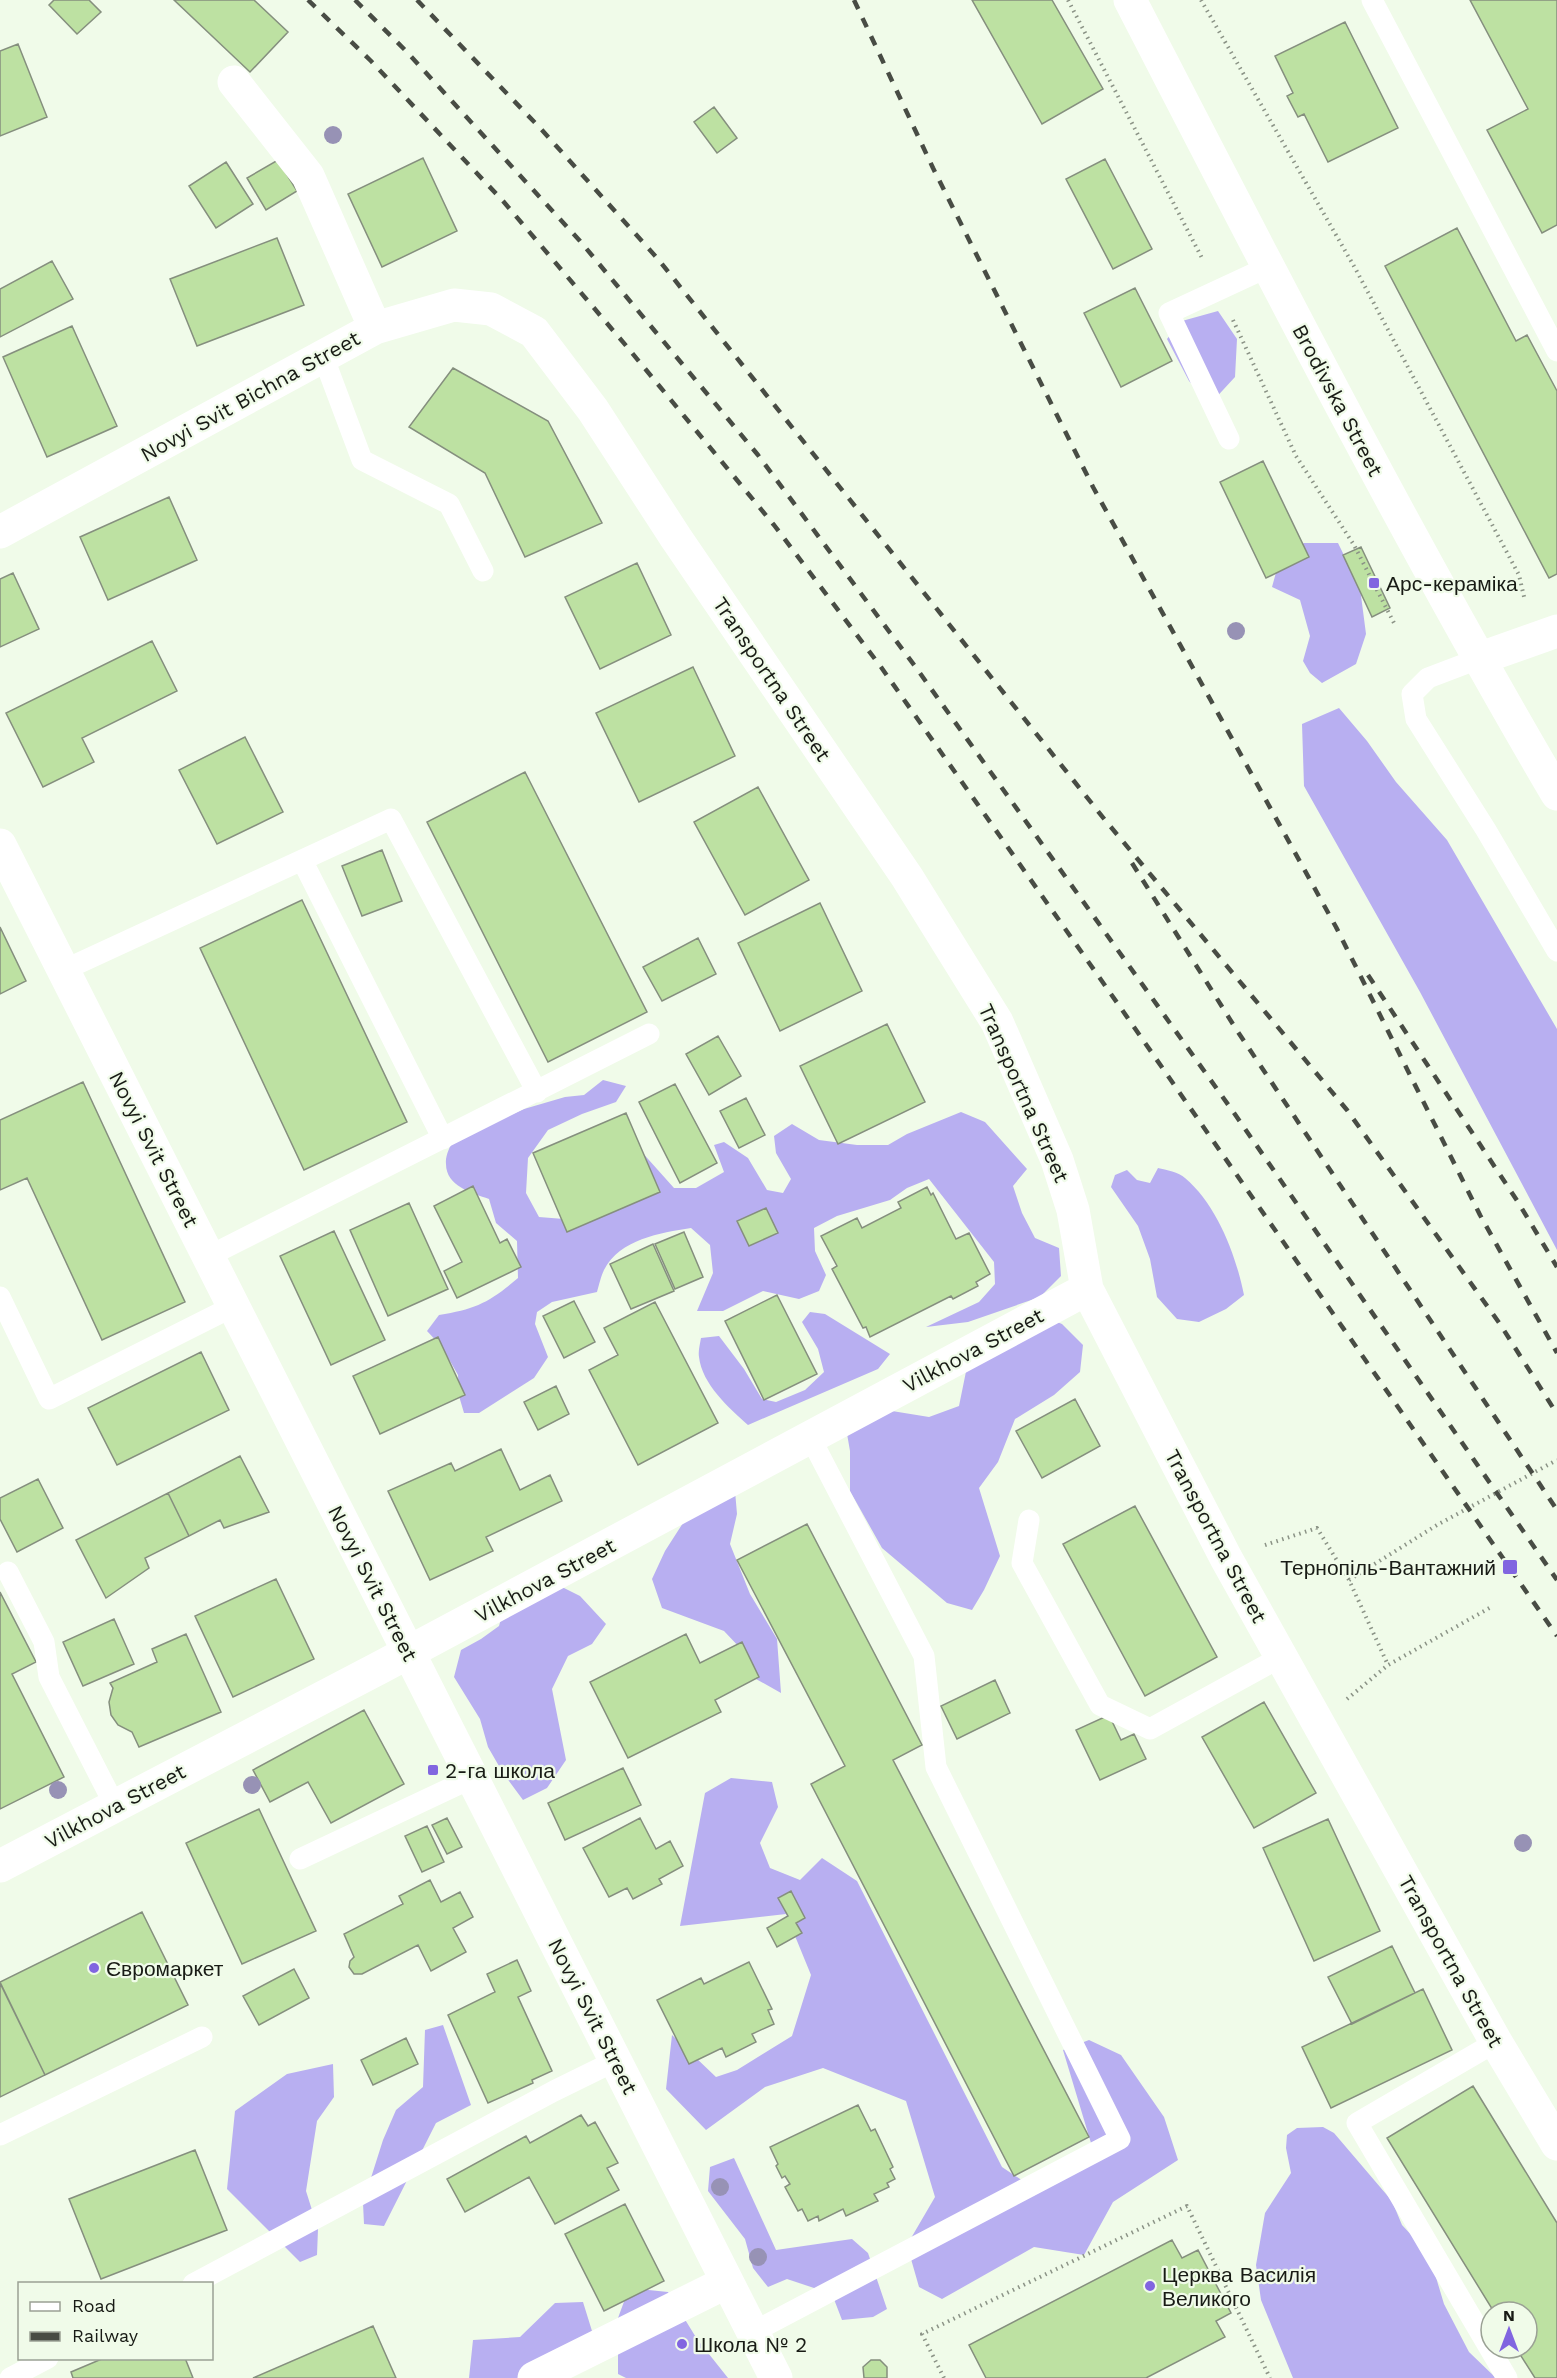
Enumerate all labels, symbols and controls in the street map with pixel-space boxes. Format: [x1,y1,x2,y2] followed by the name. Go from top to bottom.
[1287,320,1389,480] street label: Brodivska Street
[136,325,364,467] street label: Novyi Svit Bichna Street
[1386,571,1518,596] place label: Арс-кераміка
[1367,576,1381,590] marker: Арс-кераміка
[708,592,836,766] street label: Transportna Street
[973,1000,1075,1186] street label: Transportna Street
[104,1067,204,1231] street label: Novyi Svit Street
[898,1302,1048,1398] street label: Vilkhova Street
[1160,1445,1272,1627] street label: Transportna Street
[323,1501,423,1665] street label: Novyi Svit Street
[470,1532,620,1628] street label: Vilkhova Street
[1280,1555,1496,1580] place label: Тернопіль-Вантажний
[1501,1558,1519,1576] marker: Тернопіль-Вантажний
[40,1758,190,1854] street label: Vilkhova Street
[445,1758,555,1783] place label: 2-га школа
[426,1763,440,1777] marker: 2-га школа
[1393,1871,1509,2052] street label: Transportna Street
[543,1934,643,2098] street label: Novyi Svit Street
[106,1956,224,1981] place label: Євромаркет
[87,1961,101,1975] marker: Євромаркет
[1162,2262,1316,2311] place label: Церква Василія Великого
[1143,2279,1157,2293] marker: Церква Василія Великого
[18,2282,213,2360] legend
[72,2295,116,2316] text: Road
[1479,2300,1539,2360] north arrow
[1503,2306,1515,2325] text: N
[72,2325,139,2346] text: Railway
[694,2332,807,2357] place label: Школа № 2
[675,2337,689,2351] marker: Школа № 2

